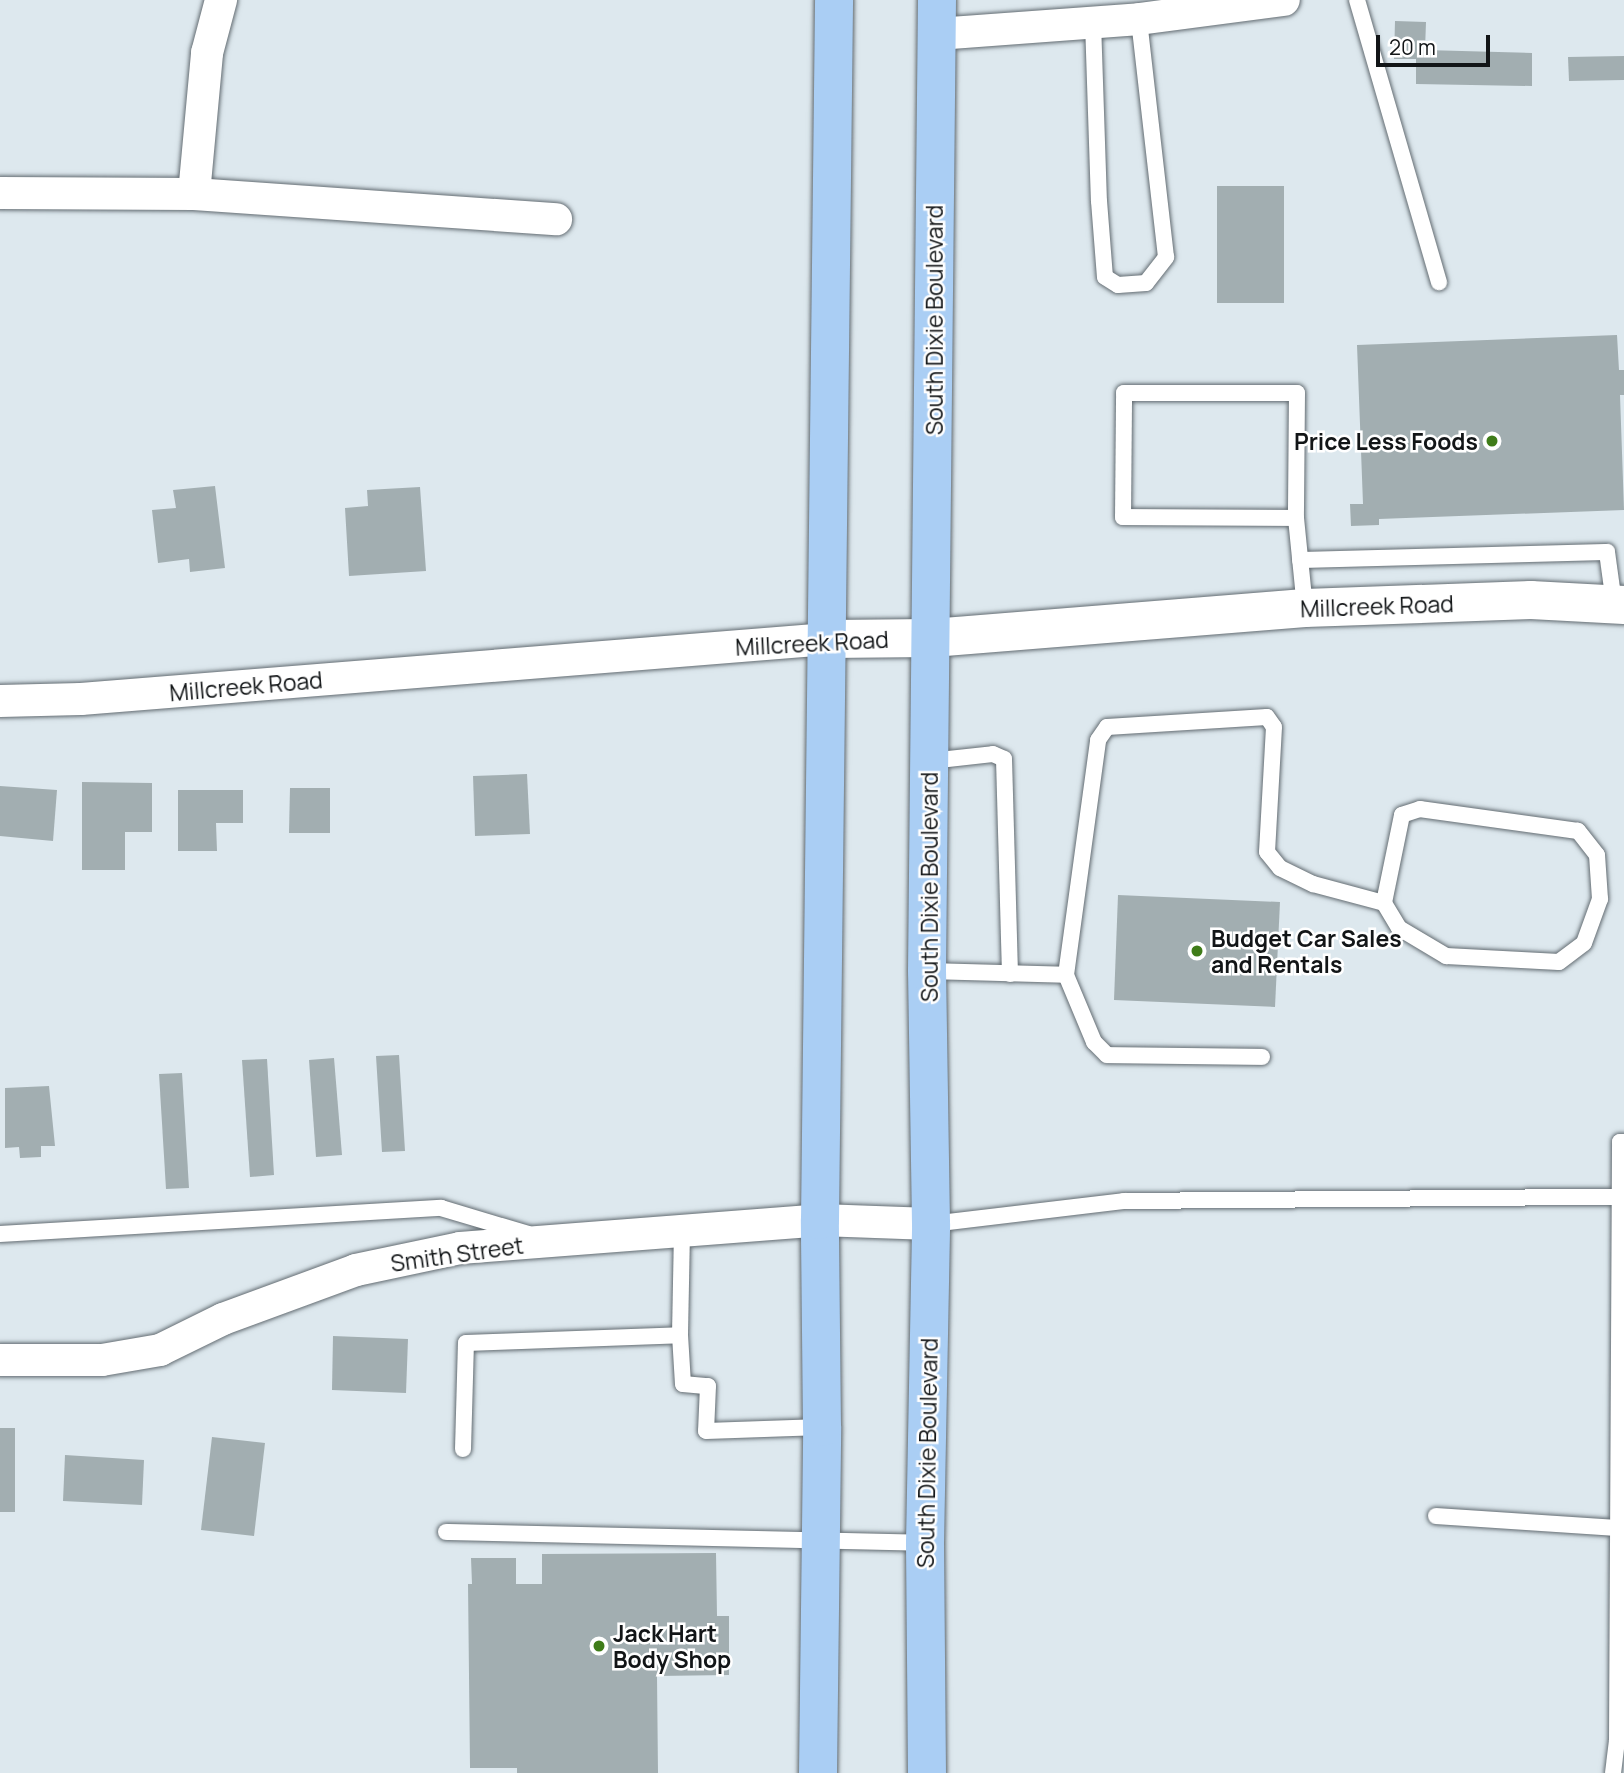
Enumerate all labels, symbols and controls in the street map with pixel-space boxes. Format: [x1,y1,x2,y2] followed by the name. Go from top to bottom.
[1379,21,1493,65] scale bar
[1389,33,1436,61] text: 20 m
[920,205,948,435] street label: South Dixie Boulevard
[1294,427,1478,455] place label: Price Less Foods
[1484,433,1500,449] marker: Price Less Foods
[1300,590,1454,622] street label: Millcreek Road
[735,625,889,661] street label: Millcreek Road
[168,666,324,706] street label: Millcreek Road
[915,772,943,1002] street label: South Dixie Boulevard
[1211,924,1402,978] place label: Budget Car Sales and Rentals
[1189,943,1205,959] marker: Budget Car Sales and Rentals
[389,1231,525,1277] street label: Smith Street
[911,1338,943,1568] street label: South Dixie Boulevard
[613,1619,731,1673] place label: Jack Hart Body Shop
[591,1638,607,1654] marker: Jack Hart Body Shop

